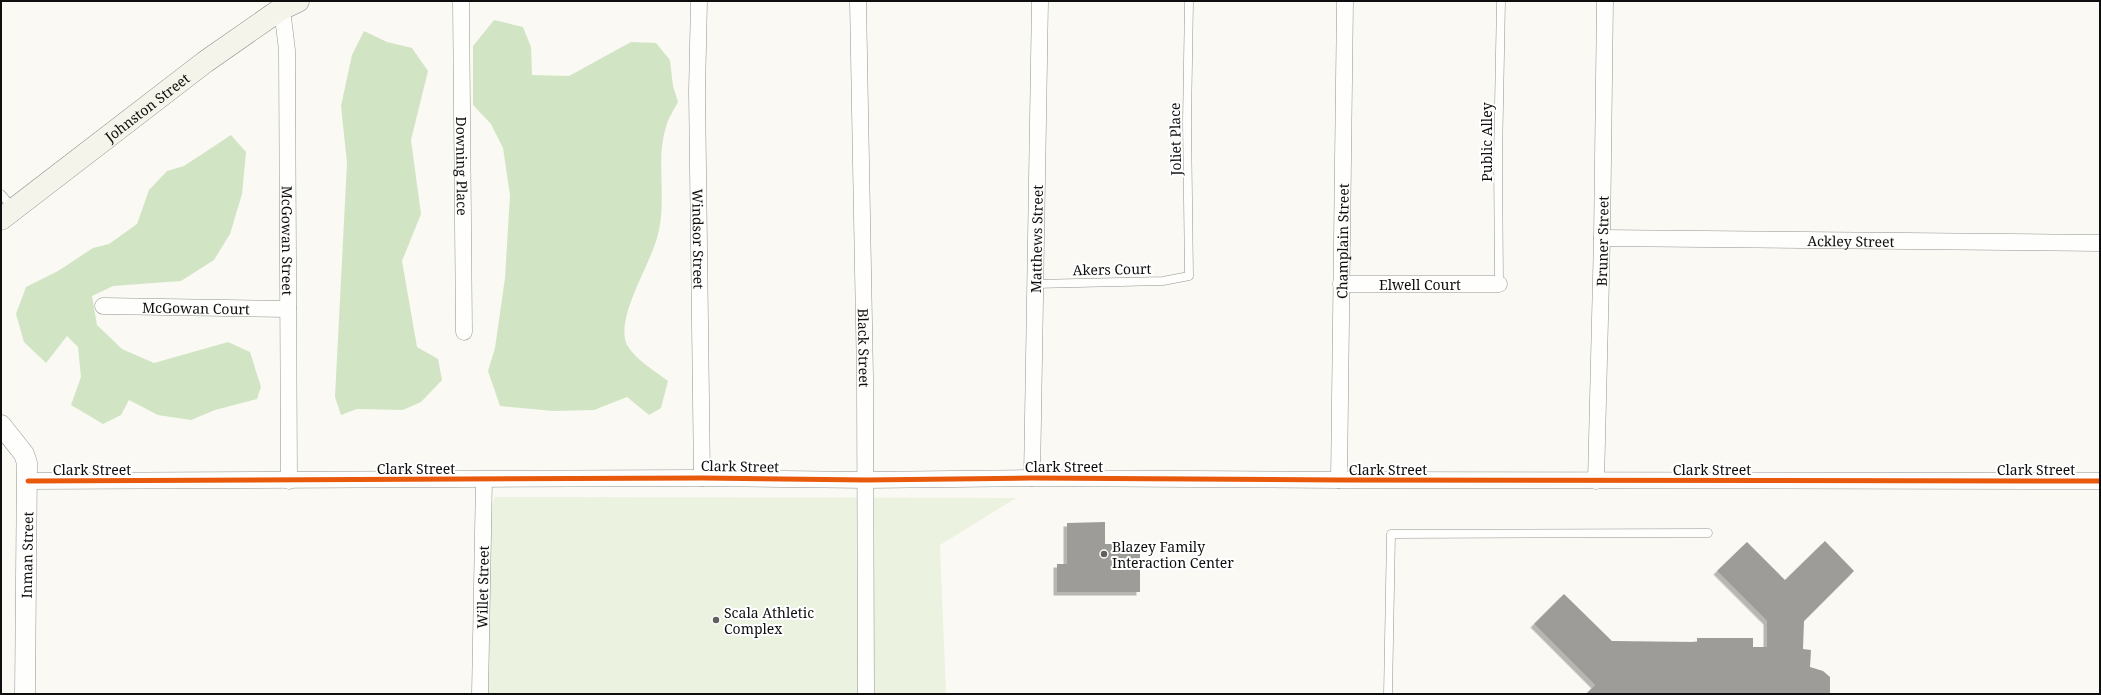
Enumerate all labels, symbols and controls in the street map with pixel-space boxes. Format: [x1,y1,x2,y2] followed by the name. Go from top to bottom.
[100,68,193,146] street label: Johnston Street
[1165,102,1185,177] street label: Joliet Place
[1477,102,1496,182] street label: Public Alley
[453,116,472,216] street label: Downing Place
[1332,183,1352,299] street label: Champlain Street
[1026,185,1046,293] street label: Matthews Street
[278,186,298,296] street label: McGowan Street
[689,189,709,289] street label: Windsor Street
[1591,196,1612,287] street label: Bruner Street
[1807,231,1895,250] street label: Ackley Street
[1072,259,1152,279] street label: Akers Court
[1379,275,1461,294] street label: Elwell Court
[142,297,250,318] street label: McGowan Court
[854,308,875,388] street label: Black Street
[701,456,779,476] street label: Clark Street
[1025,457,1103,476] street label: Clark Street
[377,459,455,478] street label: Clark Street
[53,460,131,479] street label: Clark Street
[1349,460,1427,479] street label: Clark Street
[1673,460,1751,479] street label: Clark Street
[1997,460,2075,479] street label: Clark Street
[17,511,37,599] street label: Inman Street
[1112,537,1234,572] place label: Blazey Family Interaction Center
[472,545,492,629] street label: Willet Street
[1099,549,1109,559] marker: Blazey Family Interaction Center
[724,603,814,638] place label: Scala Athletic Complex
[711,615,721,625] marker: Scala Athletic Complex

